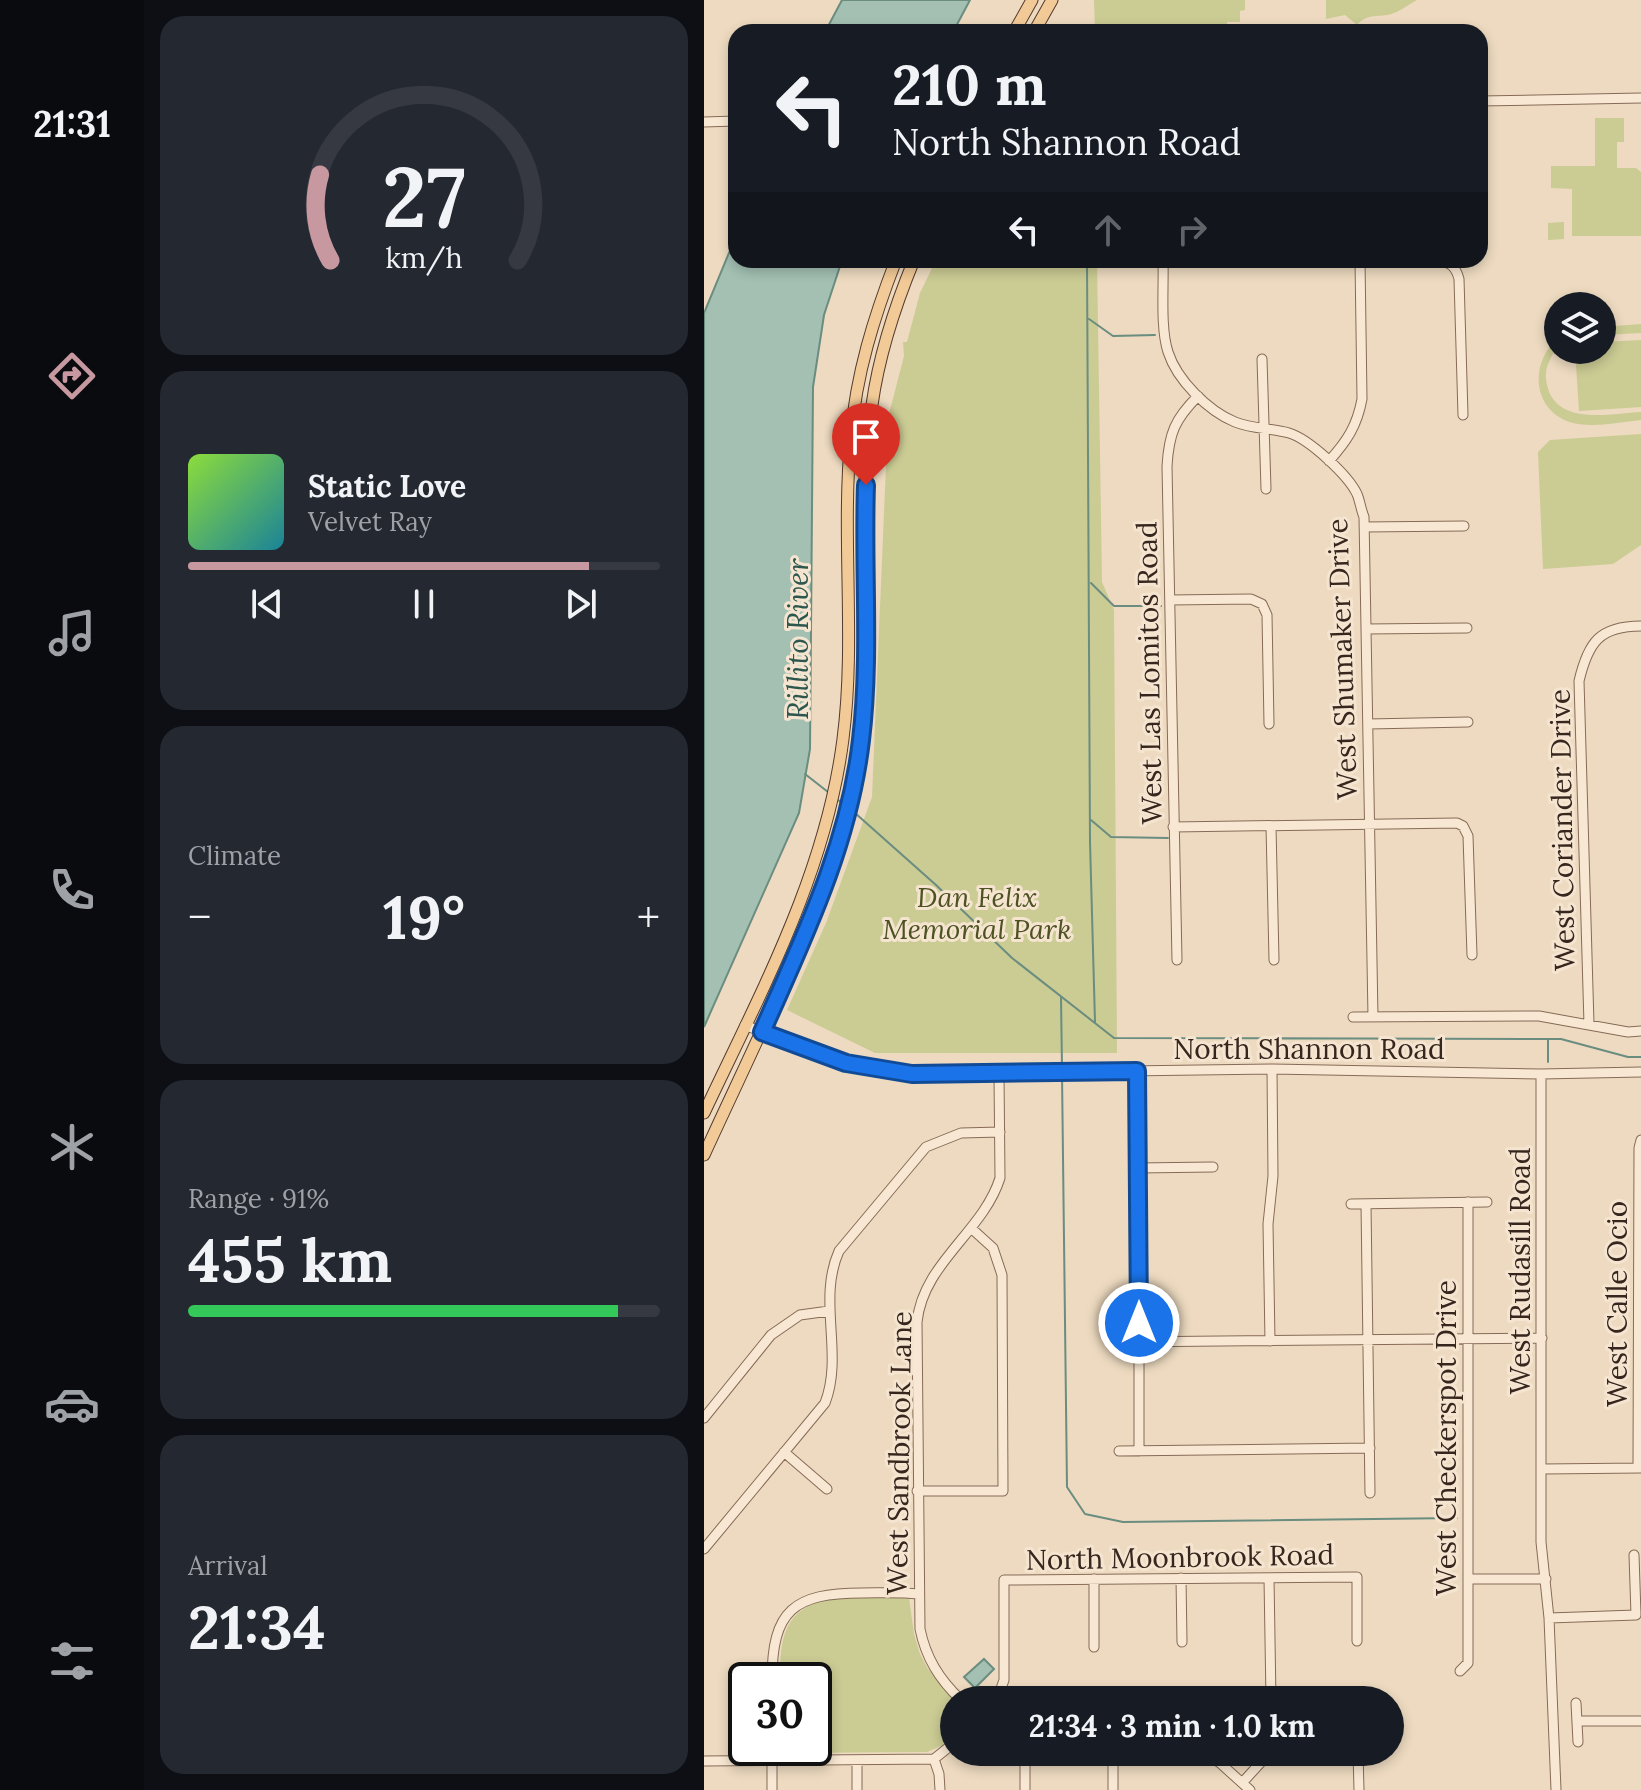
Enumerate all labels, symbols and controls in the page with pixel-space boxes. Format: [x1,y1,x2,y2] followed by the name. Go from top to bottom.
[892,49,1046,120] text: 210 m
[760,56,864,160] icon: left
[33,101,111,147] text: 21:31
[892,119,1241,165] text: North Shannon Road
[382,143,466,250] text: 27
[1002,208,1046,252] icon: left
[1086,208,1130,252] icon: ahead
[1170,208,1214,252] icon: right
[385,240,463,277] text: km/h
[1544,292,1616,364] map controls
[1544,292,1616,364] button: layers
[44,348,100,404] icon: directions
[832,403,900,485] pin
[844,415,888,459] icon: arrive
[308,467,466,505] text: Static Love
[308,505,432,538] text: Velvet Ray
[1319,518,1365,800] street label: West Shumaker Drive
[1128,521,1170,825] street label: West Las Lomitos Road
[778,558,816,720] water label: Rillito River
[245,582,289,626] icon: previous
[402,582,446,626] icon: pause
[559,582,603,626] icon: next
[44,605,100,661] icon: music
[1542,689,1582,971] street label: West Coriander Drive
[188,839,281,872] text: Climate
[44,862,100,918] icon: phone
[383,879,465,955] text: 19°
[883,879,1071,947] park label: Dan Felix Memorial Park
[188,889,211,945] text: −
[637,889,660,945] text: +
[1173,1031,1445,1067] street label: North Shannon Road
[44,1119,100,1175] icon: climate
[1502,1148,1538,1395] street label: West Rudasill Road
[188,1182,329,1215] text: Range · 91%
[1599,1201,1635,1407] street label: West Calle Ocio
[188,1222,392,1298] text: 455 km
[1428,1280,1464,1596] street label: West Checkerspot Drive
[1097,1281,1181,1365] position arrow
[879,1311,919,1595] street label: West Sandbrook Lane
[44,1376,100,1432] icon: car
[1026,1536,1334,1578] street label: North Moonbrook Road
[188,1549,267,1582] text: Arrival
[188,1589,326,1665] text: 21:34
[44,1633,100,1689] icon: filters
[728,1662,832,1766] speed limit sign: 30
[1029,1707,1315,1745] text: 21:34 · 3 min · 1.0 km

